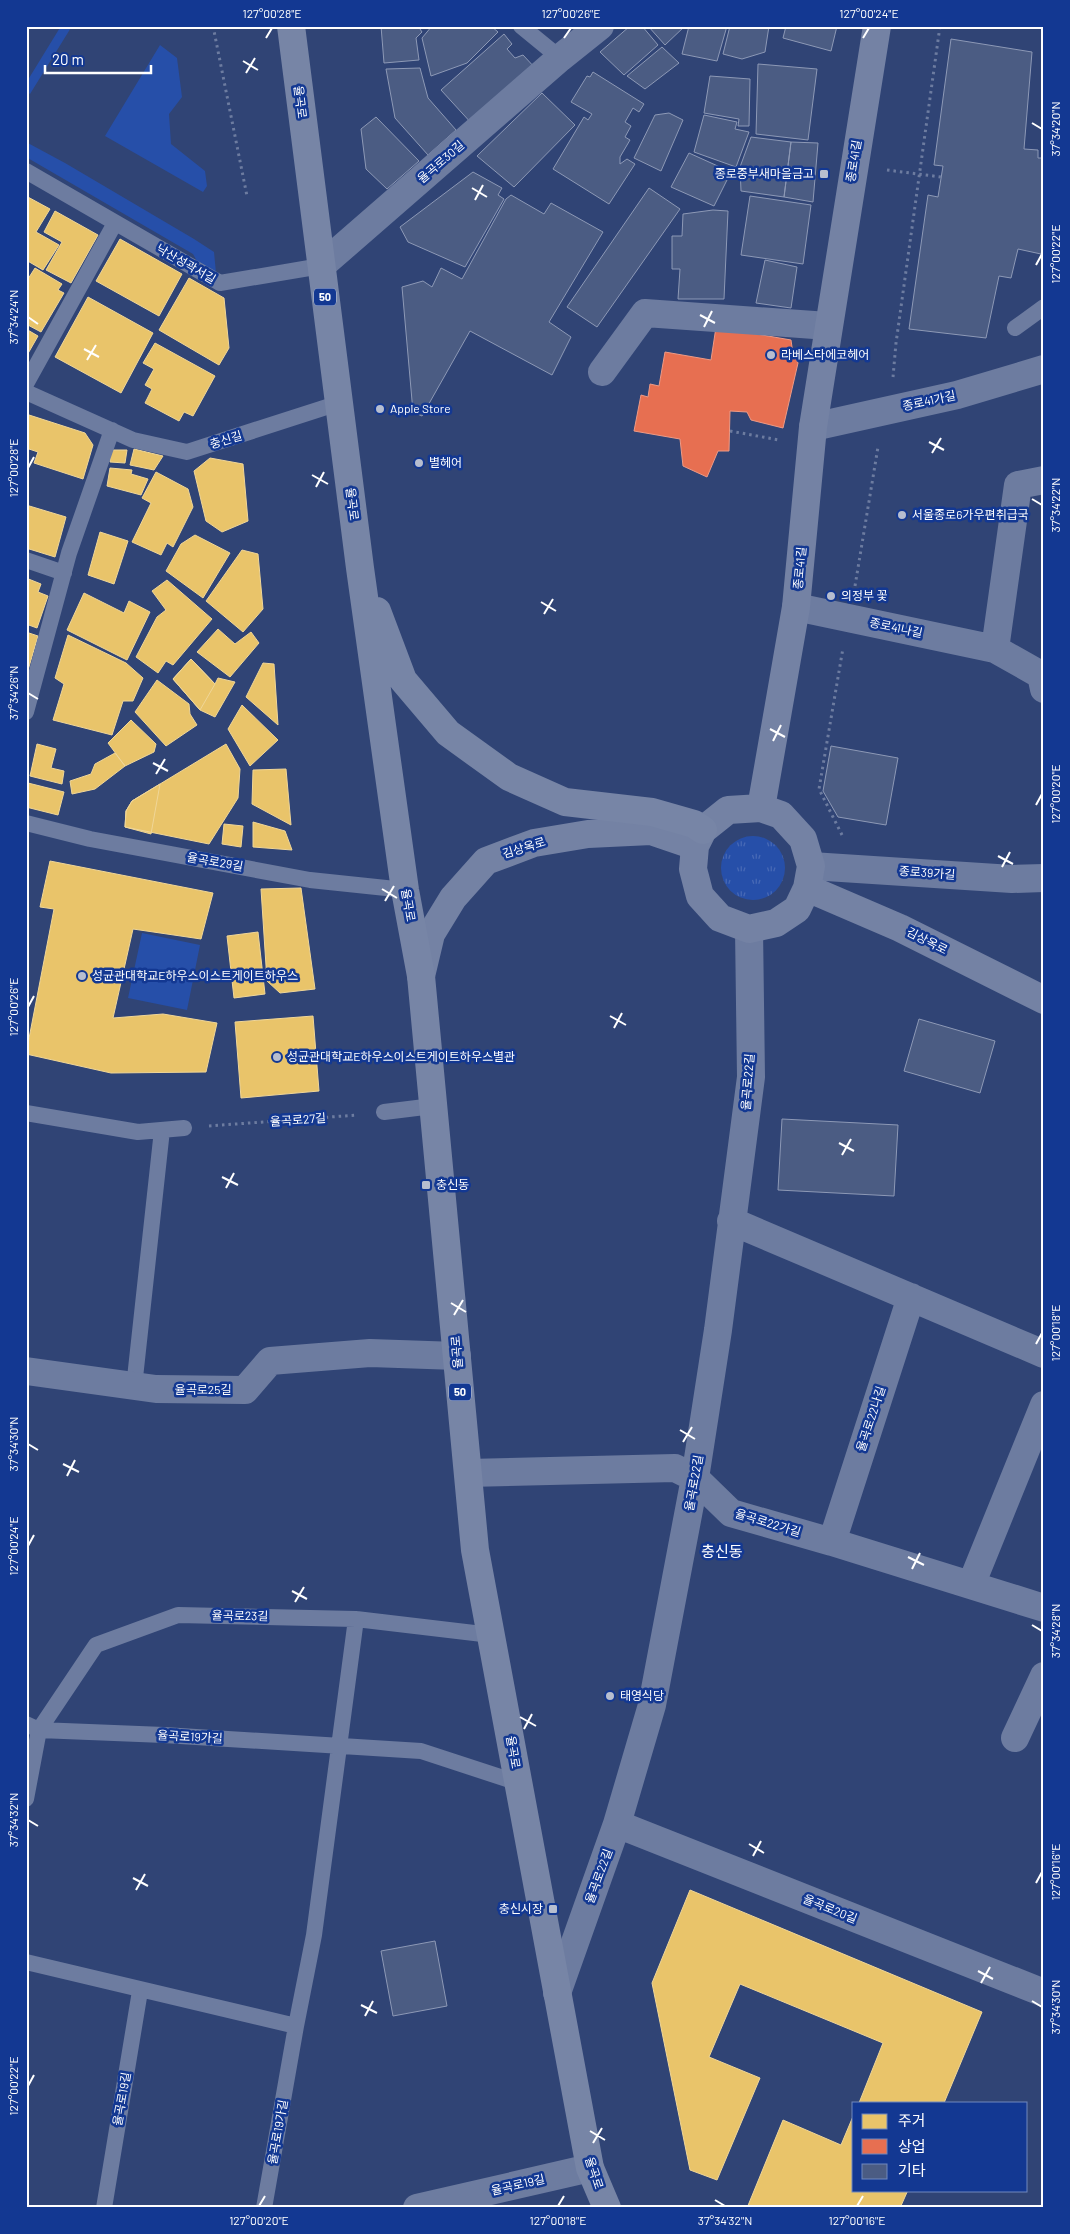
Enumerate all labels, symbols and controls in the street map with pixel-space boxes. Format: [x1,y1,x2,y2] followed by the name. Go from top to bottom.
[242,6,302,20] text: 127°00'28"E
[541,6,601,20] text: 127°00'26"E
[839,6,899,20] text: 127°00'24"E
[45,42,151,74] scale bar
[52,50,84,68] text: 20 m
[292,85,310,119] street label: 율곡로
[1048,101,1062,157] text: 37°34'20"N
[414,137,466,185] street label: 율곡로30길
[843,139,863,183] street label: 종로41길
[715,166,814,180] place label: 종로중부새마을금고
[818,168,830,180] marker: 종로중부새마을금고
[1048,224,1062,284] text: 127°00'22"E
[154,241,219,286] street label: 낙산성곽서길
[314,288,336,306] road number: 50
[6,290,20,344] text: 37°34'24"N
[781,347,869,361] place label: 라베스타에코헤어
[765,349,777,361] marker: 라베스타에코헤어
[901,388,957,412] street label: 종로41가길
[390,401,451,415] place label: Apple Store
[374,403,386,415] marker: Apple Store
[208,428,244,451] street label: 충신길
[6,438,20,498] text: 127°00'28"E
[429,455,462,469] place label: 별헤어
[413,457,425,469] marker: 별헤어
[1048,478,1062,532] text: 37°34'22"N
[344,487,362,521] street label: 율곡로
[912,507,1029,521] place label: 서울종로6가우편취급국
[896,509,908,521] marker: 서울종로6가우편취급국
[790,546,808,590] street label: 종로41길
[841,588,888,602] place label: 의정부 꽃
[825,590,837,602] marker: 의정부 꽃
[868,615,924,639] street label: 종로41나길
[6,666,20,720] text: 37°34'26"N
[1048,764,1062,824] text: 127°00'20"E
[501,834,547,860] street label: 김상옥로
[186,849,244,873] street label: 율곡로29길
[898,863,956,881] street label: 종로39가길
[399,887,419,922] street label: 율곡로
[905,924,950,956] street label: 김상옥로
[92,968,298,982] place label: 성균관대학교E하우스이스트게이트하우스
[76,970,88,982] marker: 성균관대학교E하우스이스트게이트하우스
[6,977,20,1037] text: 127°00'26"E
[287,1049,515,1063] place label: 성균관대학교E하우스이스트게이트하우스별관
[271,1051,283,1063] marker: 성균관대학교E하우스이스트게이트하우스별관
[738,1053,756,1111] street label: 율곡로22길
[269,1110,326,1128] street label: 율곡로27길
[436,1177,469,1191] place label: 충신동
[420,1179,432,1191] marker: 충신동
[1048,1305,1062,1361] text: 127°00'18"E
[448,1335,464,1369] street label: 율곡로
[175,1382,231,1396] street label: 율곡로25길
[449,1384,471,1400] road number: 50
[853,1384,887,1453] street label: 율곡로22나길
[6,1417,20,1471] text: 37°34'30"N
[681,1454,705,1512] street label: 율곡로22길
[734,1505,803,1539] street label: 율곡로22가길
[6,1516,20,1576] text: 127°00'24"E
[701,1542,743,1560] district label: 충신동
[1048,1604,1062,1658] text: 37°34'28"N
[212,1608,268,1622] street label: 율곡로23길
[620,1688,664,1702] place label: 태영식당
[604,1690,616,1702] marker: 태영식당
[157,1727,223,1745] street label: 율곡로19가길
[504,1734,524,1769] street label: 율곡로
[6,1793,20,1847] text: 37°34'32"N
[1048,1844,1062,1900] text: 127°00'16"E
[582,1846,614,1905] street label: 율곡로22길
[801,1891,860,1925] street label: 율곡로20길
[499,1901,543,1915] place label: 충신시장
[547,1903,559,1915] marker: 충신시장
[1048,1980,1062,2034] text: 37°34'30"N
[6,2056,20,2116] text: 127°00'22"E
[109,2071,133,2127] street label: 율곡로19길
[264,2098,290,2165] street label: 율곡로19가길
[852,2102,1028,2192] legend
[898,2111,926,2129] text: 주거
[898,2137,926,2155] text: 상업
[583,2155,607,2191] street label: 율곡로
[898,2161,926,2179] text: 기타
[490,2171,546,2197] street label: 율곡로19길
[229,2213,289,2227] text: 127°00'20"E
[530,2213,586,2227] text: 127°00'18"E
[698,2213,752,2227] text: 37°34'32"N
[829,2213,885,2227] text: 127°00'16"E

